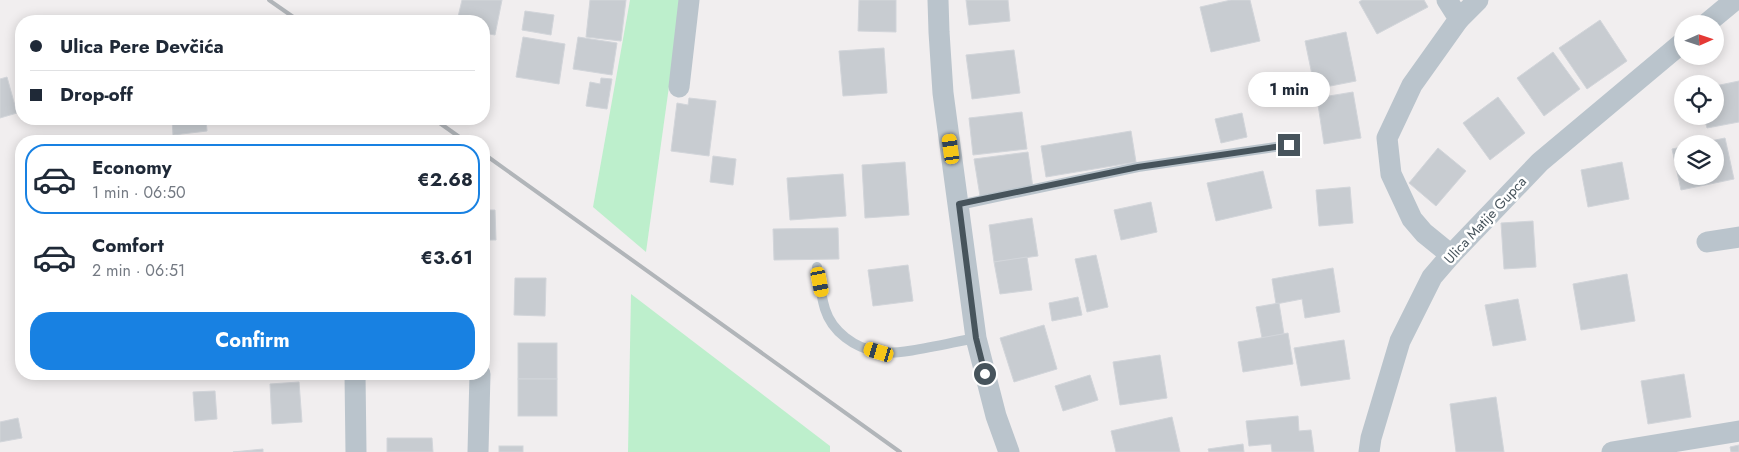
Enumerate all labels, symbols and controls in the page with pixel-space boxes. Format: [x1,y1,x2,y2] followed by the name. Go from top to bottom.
[1674,15,1724,65] north arrow
[1674,15,1724,185] map controls
[60,33,224,60] text: Ulica Pere Devčića
[1248,72,1330,108] callout: 1 min
[1674,75,1724,125] button: locate
[1269,78,1309,101] text: 1 min
[60,81,133,108] text: Drop-off
[941,133,960,165] car
[1278,134,1300,156] route end
[1674,135,1724,185] button: layers
[92,154,172,181] text: Economy
[32,157,77,202] icon: car
[417,166,473,193] text: €2.68
[1439,172,1531,268] street label: Ulica Matije Gupca
[92,181,186,204] text: 1 min · 06:50
[92,232,164,259] text: Comfort
[32,235,77,280] icon: car
[421,244,473,271] text: €3.61
[92,259,185,282] text: 2 min · 06:51
[809,266,830,298] car
[30,312,475,370] button: Confirm
[862,340,895,364] car
[974,363,996,385] route start

